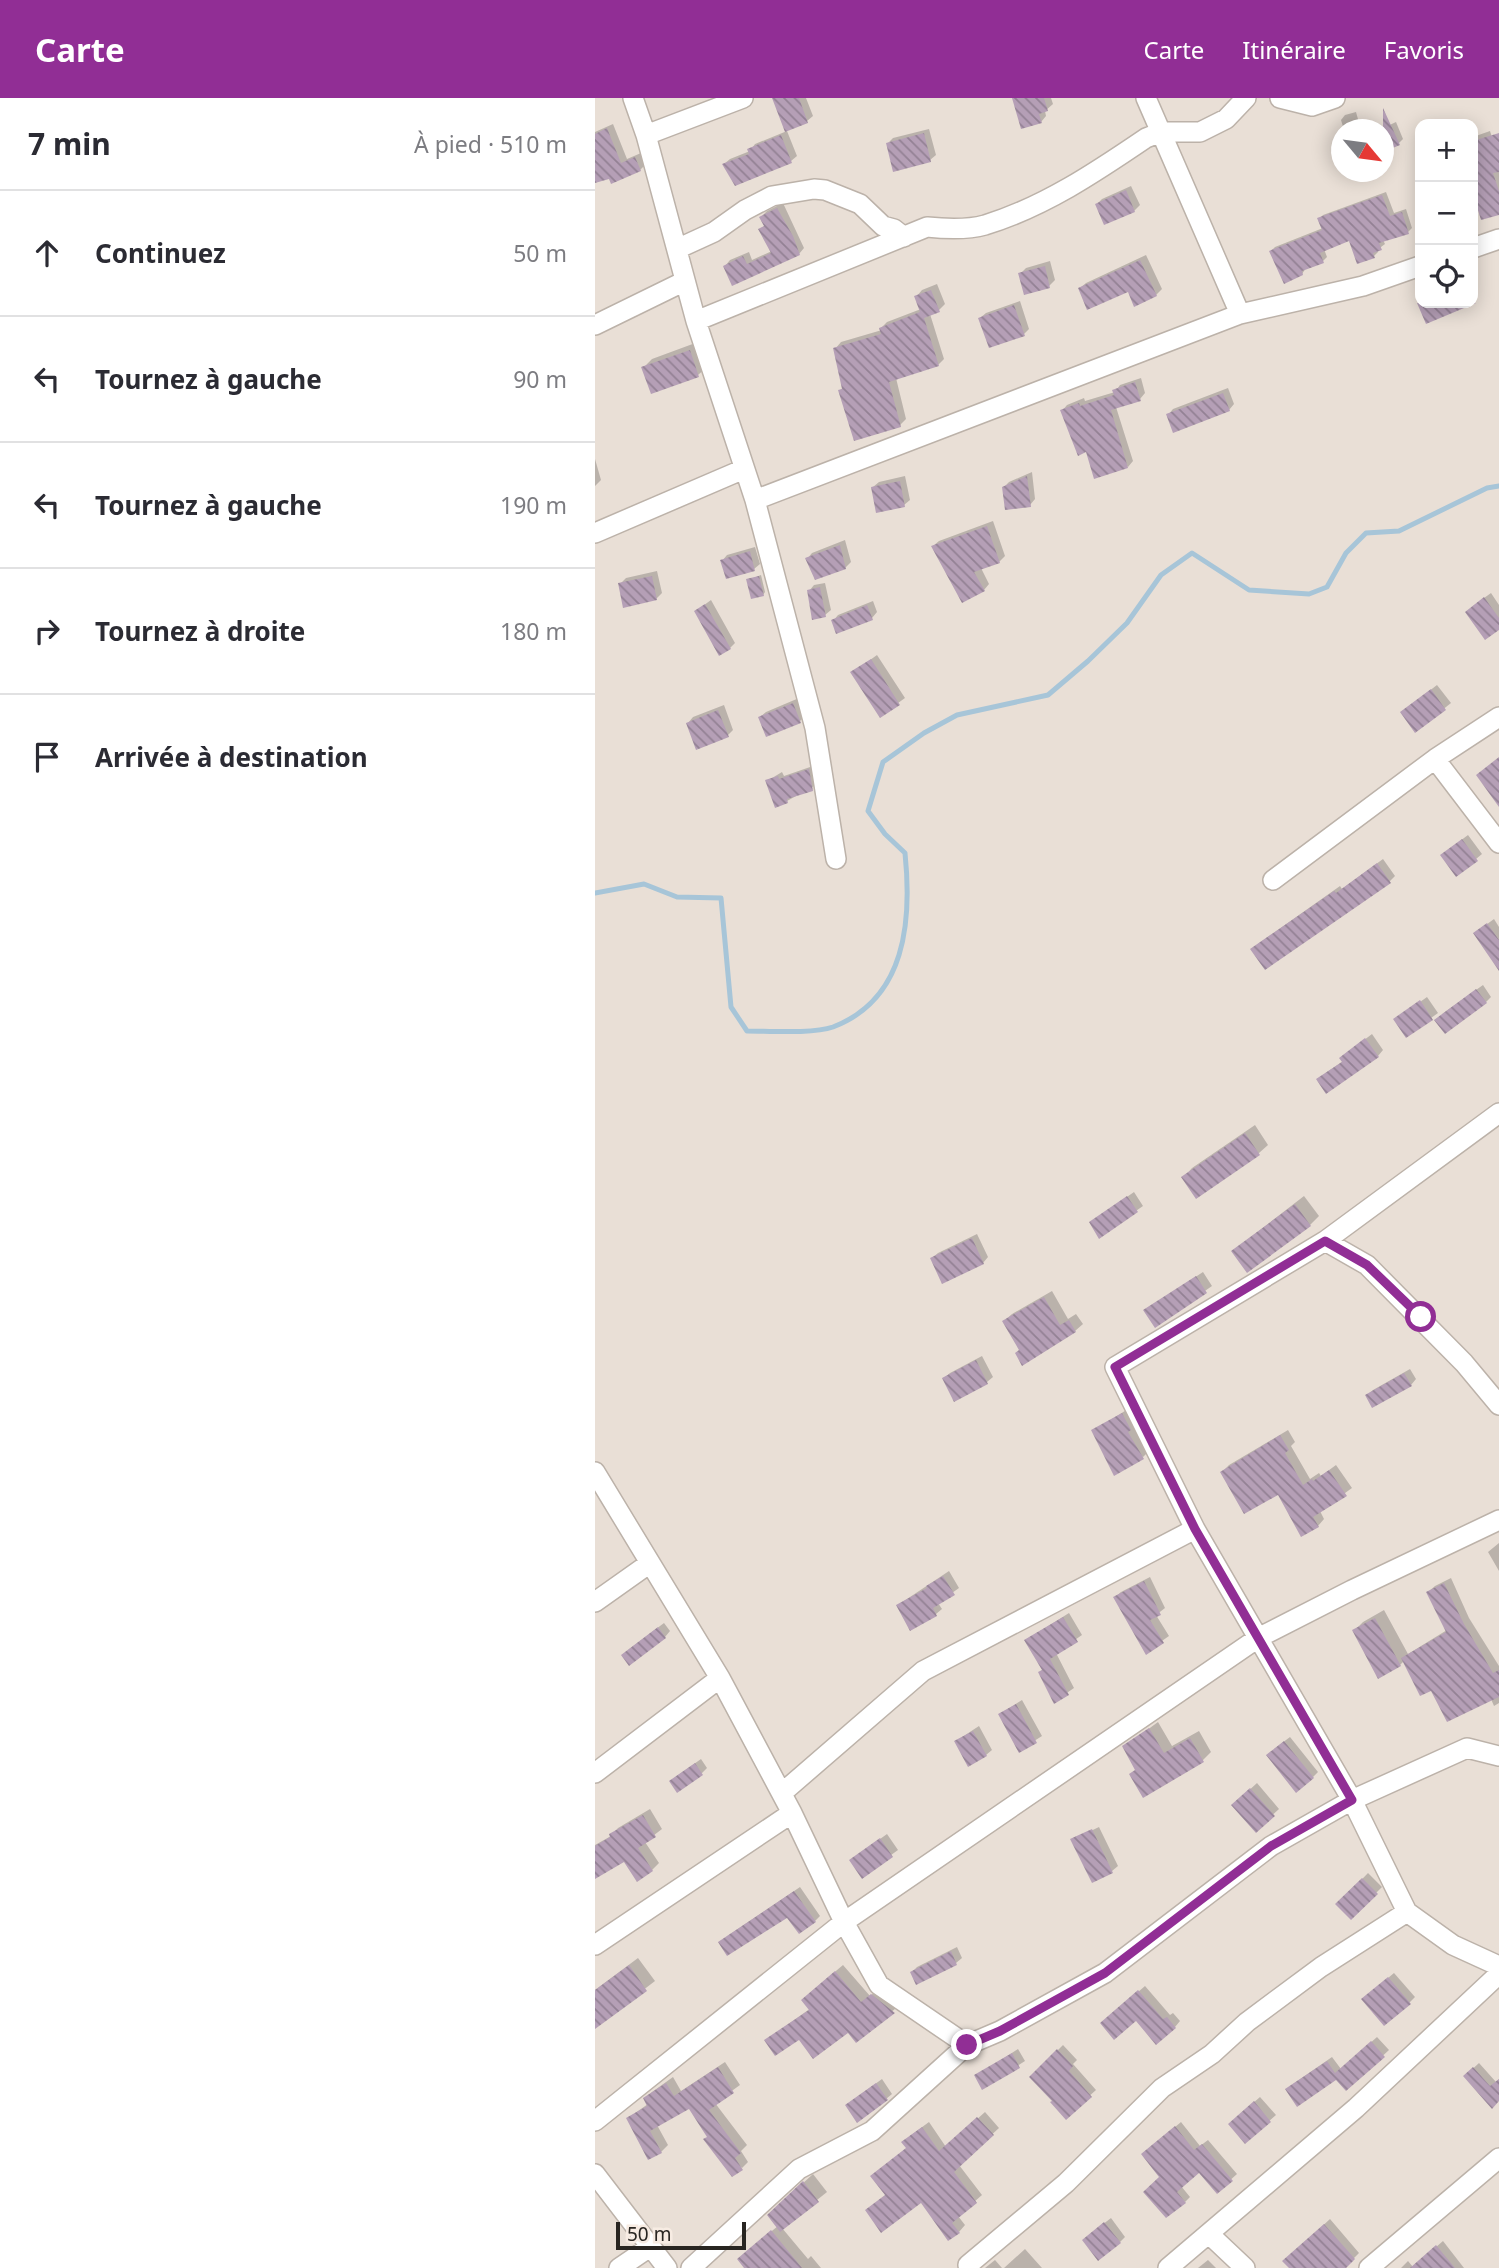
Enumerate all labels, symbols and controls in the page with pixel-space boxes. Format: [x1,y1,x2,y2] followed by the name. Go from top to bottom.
[35,27,125,72] text: Carte
[1144,33,1204,66] text: Carte
[1242,33,1346,66] text: Itinéraire
[1384,33,1464,66] text: Favoris
[1331,119,1394,182] north arrow
[1415,119,1478,308] map controls
[1415,119,1478,182] button: +
[28,123,111,164] text: 7 min
[414,128,567,160] text: À pied · 510 m
[1415,182,1478,245] button: −
[28,234,66,272] icon: ahead
[95,235,226,271] text: Continuez
[513,237,567,269] text: 50 m
[1415,245,1478,308] button: locate
[28,360,66,398] icon: left
[95,361,322,397] text: Tournez à gauche
[513,363,567,395] text: 90 m
[28,486,66,524] icon: left
[95,487,322,523] text: Tournez à gauche
[500,489,567,521] text: 190 m
[28,612,66,650] icon: right
[95,613,305,649] text: Tournez à droite
[500,615,567,647] text: 180 m
[28,738,66,776] icon: arrive
[95,739,368,775] text: Arrivée à destination
[1405,1301,1436,1332] route start
[951,2029,982,2060] route end
[616,2219,745,2251] scale bar
[627,2221,671,2247] text: 50 m

